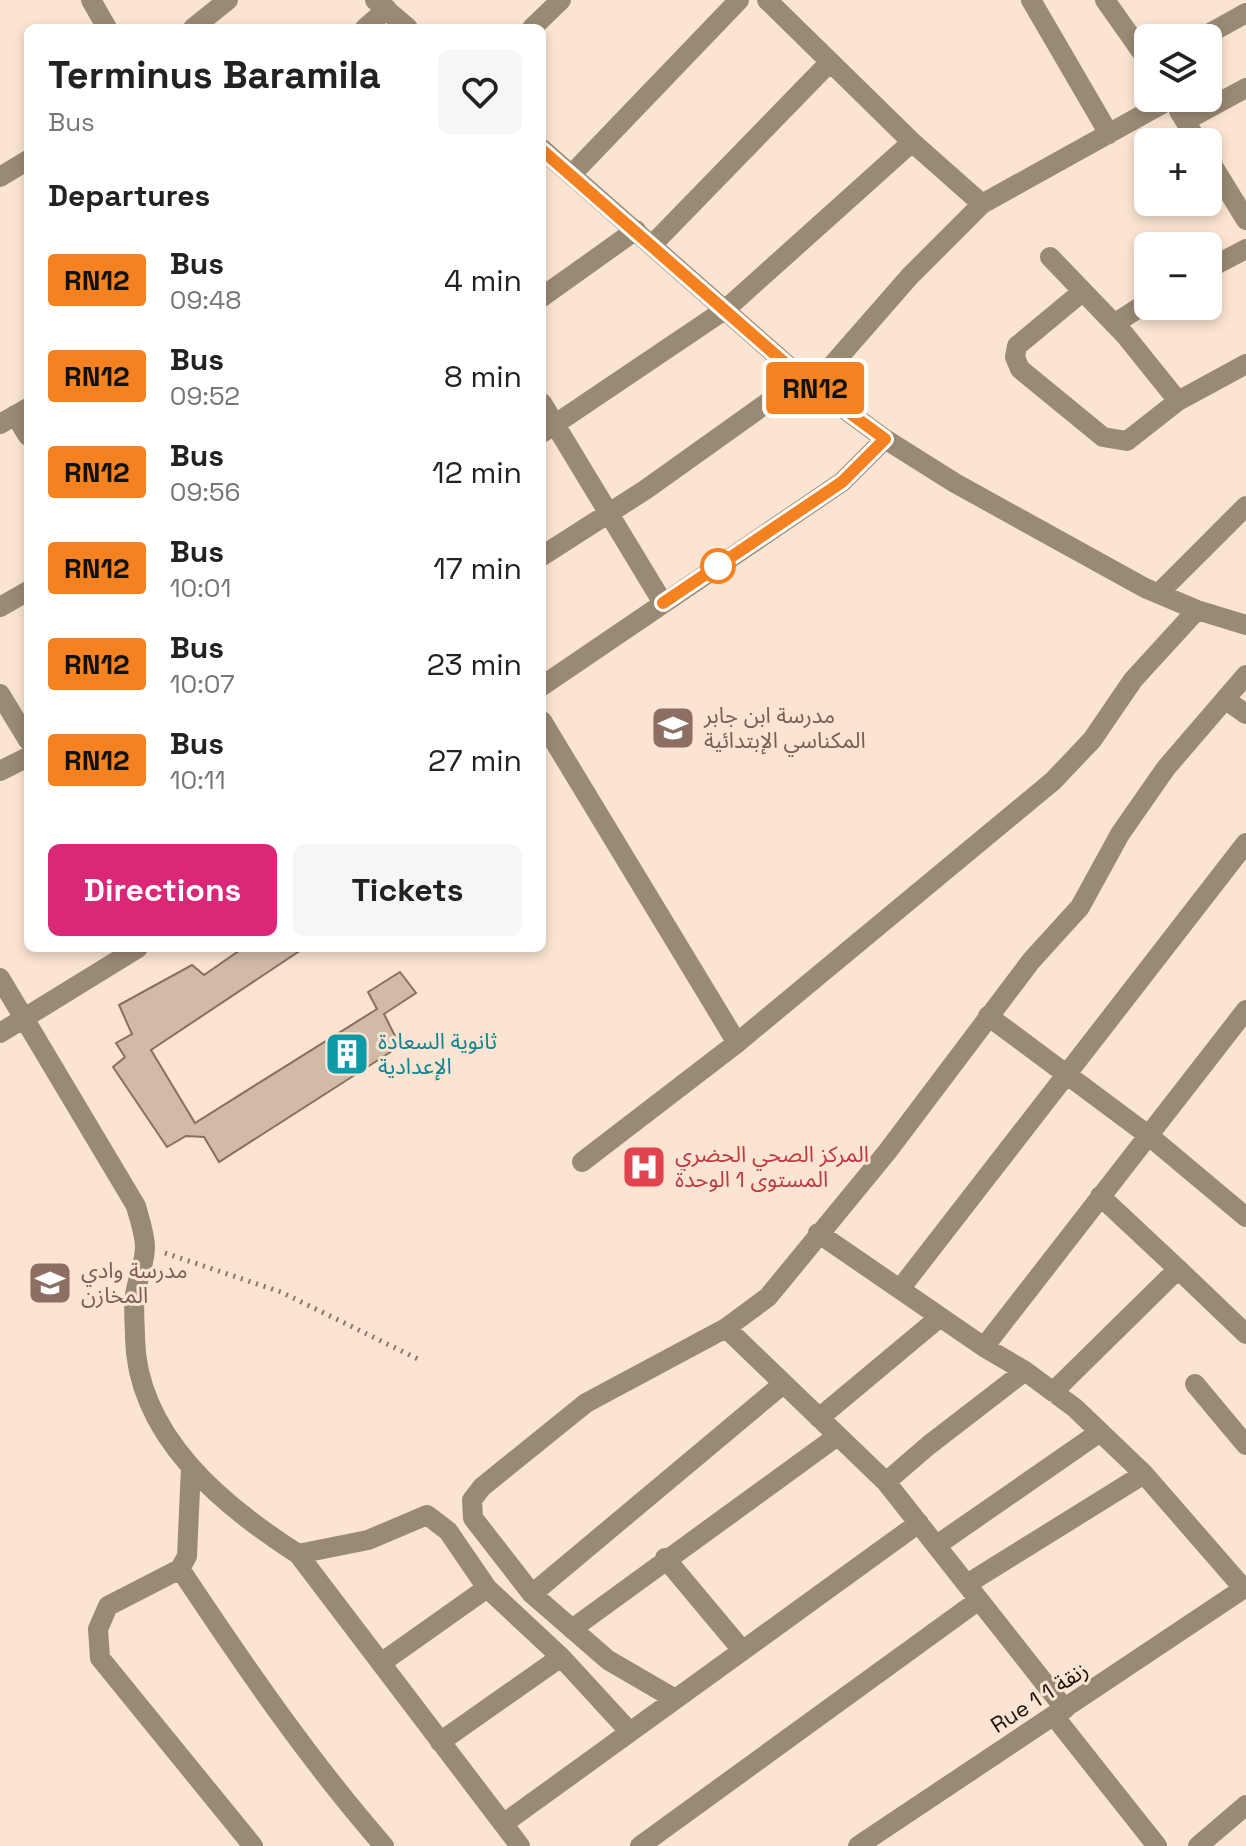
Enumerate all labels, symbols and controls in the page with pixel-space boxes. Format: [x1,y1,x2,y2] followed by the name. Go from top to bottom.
[1134,24,1222,320] map controls
[1134,24,1222,112] button: layers
[438,50,522,134] button: heart
[48,51,381,99] text: Terminus Baramila
[48,105,95,139] text: Bus
[1134,128,1222,216] button: +
[48,176,210,215] text: Departures
[1134,232,1222,320] button: −
[170,244,224,283] text: Bus
[444,261,522,300] text: 4 min
[64,262,130,298] text: RN12
[170,283,241,317] text: 09:48
[170,340,224,379] text: Bus
[444,357,522,396] text: 8 min
[64,358,130,394] text: RN12
[759,362,871,414] line badge: RN12
[782,370,848,406] text: RN12
[170,379,240,413] text: 09:52
[170,436,224,475] text: Bus
[432,453,522,492] text: 12 min
[64,454,130,490] text: RN12
[170,475,240,509] text: 09:56
[170,532,224,571] text: Bus
[433,549,522,588] text: 17 min
[701,549,735,583] unlabelled marker
[64,550,130,586] text: RN12
[170,571,231,605] text: 10:01
[170,628,224,667] text: Bus
[427,645,522,684] text: 23 min
[64,646,130,682] text: RN12
[170,667,235,701] text: 10:07
[703,701,866,757] place label: مدرسة ابن جابر المكناسي الإبتدائية
[649,704,697,752] school or university icon: مدرسة ابن جابر المكناسي الإبتدائية
[170,724,224,763] text: Bus
[428,741,522,780] text: 27 min
[64,742,130,778] text: RN12
[170,763,226,797] text: 10:11
[48,844,277,936] button: Directions
[293,844,522,936] button: Tickets
[378,1027,497,1081] place label: ثانوية السعادة الإعدادية
[323,1030,371,1078] building icon: ثانوية السعادة الإعدادية
[675,1140,869,1193] place label: المركز الصحي الحضري المستوى 1 الوحدة
[620,1143,668,1191] hospital icon: المركز الصحي الحضري المستوى 1 الوحدة
[81,1256,188,1309] place label: مدرسة وادي المخازن
[26,1259,74,1307] school or university icon: مدرسة وادي المخازن
[985,1655,1093,1739] street label: Rue 1 زنقة 1

